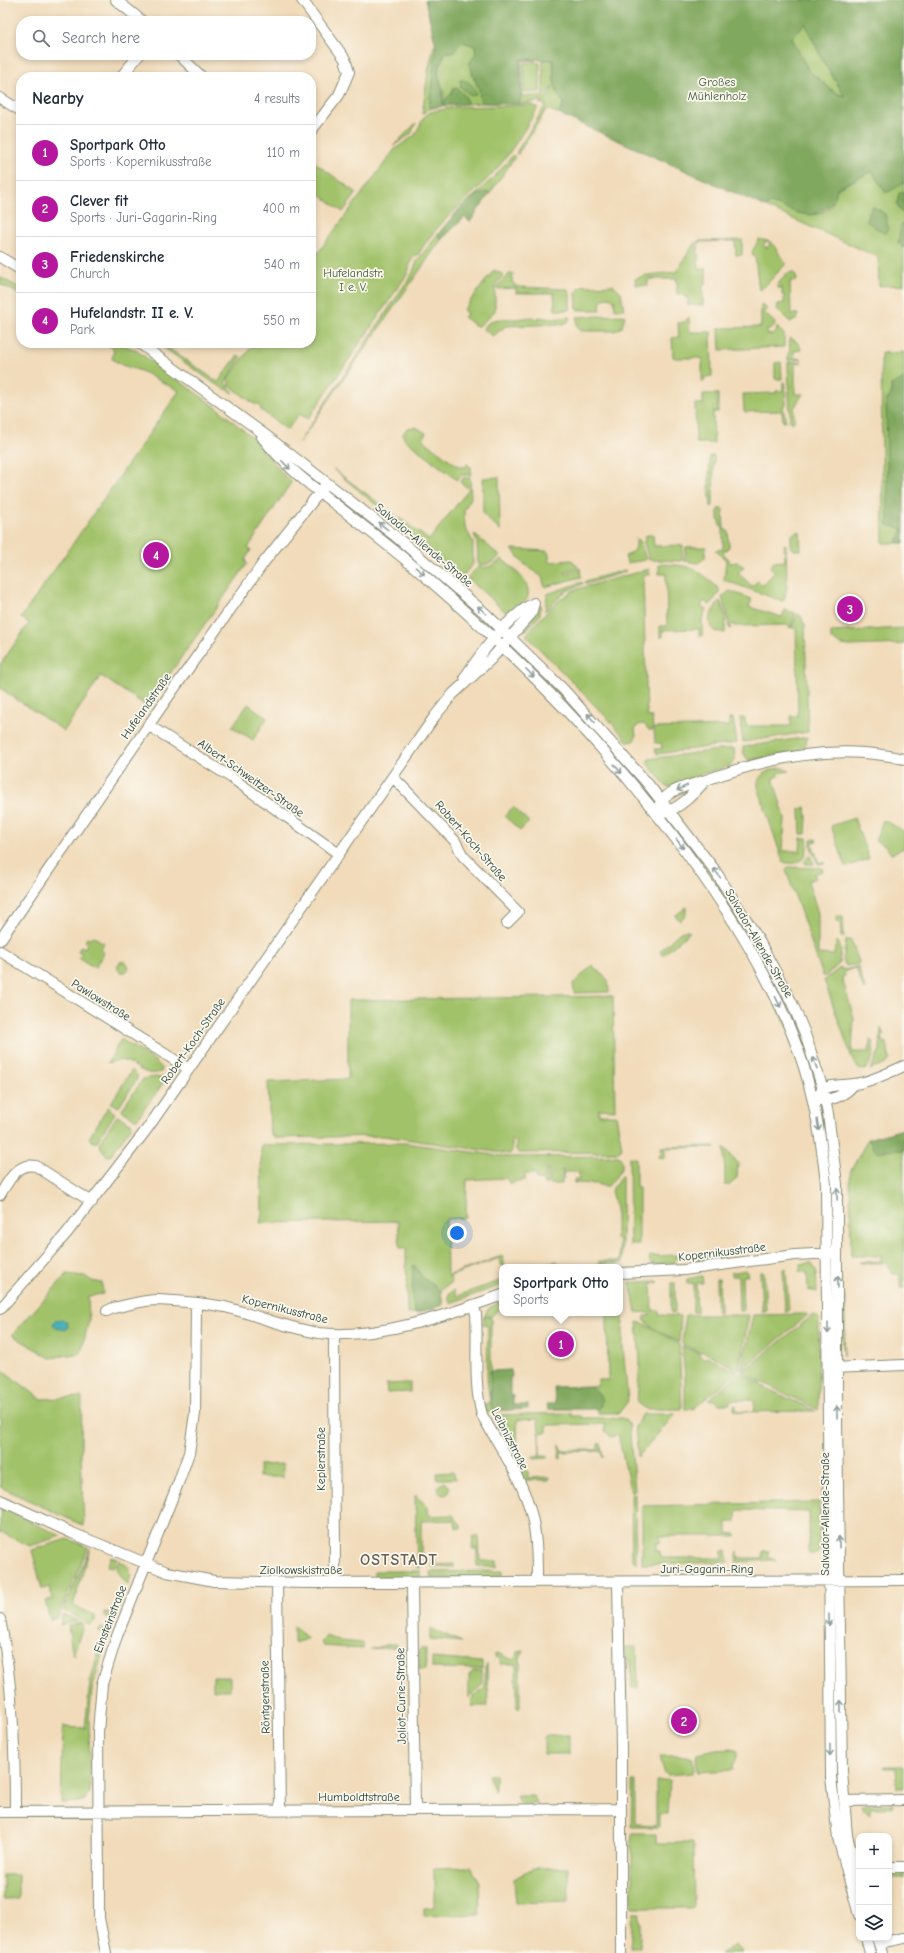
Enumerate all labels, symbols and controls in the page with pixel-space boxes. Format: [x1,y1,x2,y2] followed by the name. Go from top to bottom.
[16,16,316,60] search box
[30,27,52,49] icon: search
[62,29,140,47] text: Search here
[688,75,747,103] park label: Großes Mühlenholz
[32,89,83,108] text: Nearby
[254,91,300,106] text: 4 results
[70,136,166,154] text: Sportpark Otto
[42,145,48,160] text: 1
[267,145,300,160] text: 110 m
[70,154,212,169] text: Sports · Kopernikusstraße
[70,192,128,210] text: Clever fit
[42,201,48,216] text: 2
[263,201,300,216] text: 400 m
[70,210,217,225] text: Sports · Juri-Gagarin-Ring
[70,248,164,266] text: Friedenskirche
[42,257,48,272] text: 3
[264,257,300,272] text: 540 m
[70,266,110,281] text: Church
[323,266,383,294] park label: Hufelandstr. I e. V.
[70,304,194,322] text: Hufelandstr. II e. V.
[42,313,48,328] text: 4
[263,313,300,328] text: 550 m
[70,322,95,337] text: Park
[281,460,291,470] one-way arrow
[372,500,476,590] street label: Salvador-Allende-Straße
[378,522,389,530] one-way arrow
[143,540,169,570] pin: 4
[414,567,425,576] one-way arrow
[837,594,863,624] pin: 3
[477,606,487,615] one-way arrow
[525,668,535,678] one-way arrow
[118,670,174,742] street label: Hufelandstraße
[586,713,595,723] one-way arrow
[195,736,307,820] street label: Albert-Schweitzer-Straße
[614,763,623,774] one-way arrow
[676,785,688,792] one-way arrow
[432,798,510,884] street label: Robert-Koch-Straße
[676,839,684,850] one-way arrow
[713,868,721,879] one-way arrow
[722,886,796,1000] street label: Salvador-Allende-Straße
[69,976,133,1024] street label: Pawlowstraße
[158,995,228,1087] street label: Robert-Koch-Straße
[775,996,782,1008] one-way arrow
[811,1056,818,1069] one-way arrow
[814,1118,822,1131] one-way arrow
[833,1188,841,1201] one-way arrow
[447,1223,467,1243] your location
[677,1240,767,1264] street label: Kopernikusstraße
[499,1264,623,1316] popup
[513,1274,609,1292] text: Sportpark Otto
[834,1276,841,1289] one-way arrow
[241,1292,329,1326] street label: Kopernikusstraße
[513,1292,548,1307] text: Sports
[824,1321,832,1334] one-way arrow
[548,1329,574,1359] pin: 1
[489,1406,531,1472] street label: Leibnizstraße
[833,1406,841,1419] one-way arrow
[314,1427,328,1491] street label: Keplerstraße
[818,1452,832,1576] street label: Salvador-Allende-Straße
[835,1536,843,1549] one-way arrow
[360,1551,438,1569] district label: OSTSTADT
[660,1562,754,1576] street label: Juri-Gagarin-Ring
[260,1563,342,1577] street label: Ziolkowskistraße
[91,1583,129,1655] street label: Einsteinstraße
[825,1613,833,1626] one-way arrow
[393,1648,409,1744] street label: Joliot-Curie-Straße
[257,1660,273,1734] street label: Röntgenstraße
[837,1700,845,1713] one-way arrow
[671,1706,697,1736] pin: 2
[826,1743,834,1756] one-way arrow
[318,1790,400,1804] street label: Humboldtstraße
[856,1833,892,1941] map controls
[856,1833,892,1869] button: +
[856,1869,892,1905] button: −
[856,1905,892,1941] button: layers

